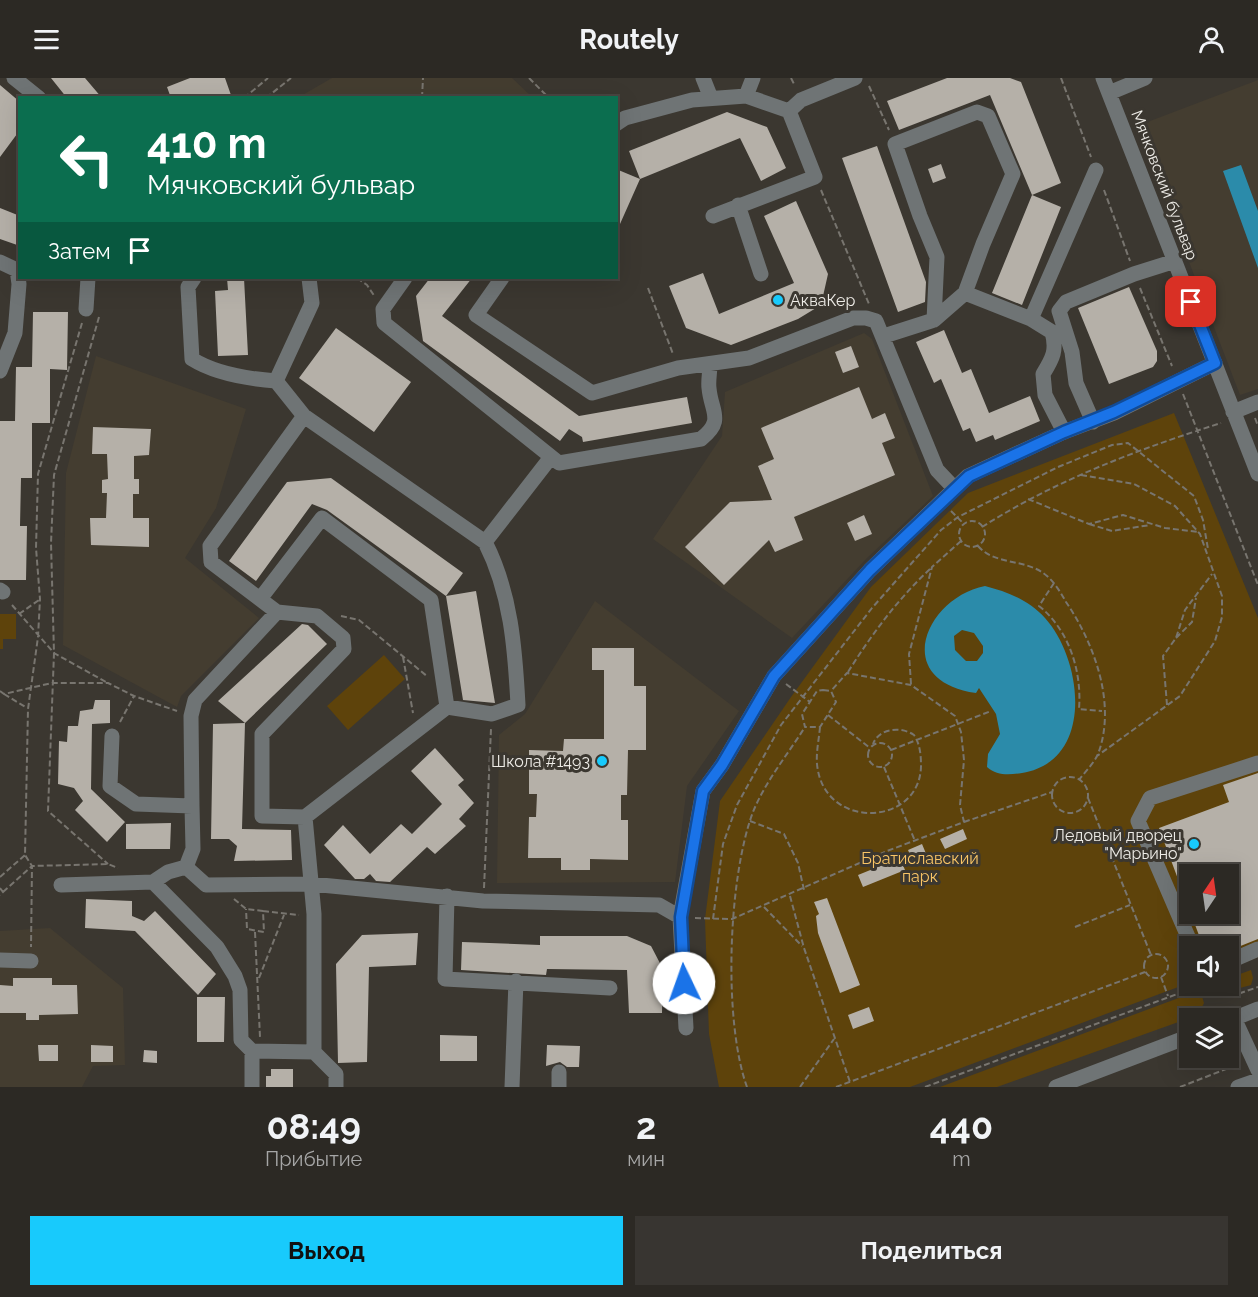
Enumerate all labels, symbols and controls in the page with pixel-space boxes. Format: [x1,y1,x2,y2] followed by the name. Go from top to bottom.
[30,23,63,56] icon: menu
[1195,23,1228,56] icon: person
[579,24,679,55] text: Routely
[1127,108,1202,263] street label: Мячковский бульвар
[147,119,267,168] text: 410 m
[48,120,126,198] icon: left
[147,169,415,200] text: Мячковский бульвар
[123,234,156,267] icon: arrive
[48,238,111,264] text: Затем
[1165,276,1216,327] pin
[1174,285,1207,318] icon: arrive
[790,291,855,310] place label: АкваКер
[771,293,785,307] marker: АкваКер
[491,752,590,771] place label: Школа #1493
[595,754,609,768] marker: Школа #1493
[1053,826,1182,863] place label: Ледовый дворец "Марьино"
[1187,837,1201,851] marker: Ледовый дворец "Марьино"
[861,849,979,886] park label: Братиславский парк
[1179,864,1239,924] north arrow
[1179,864,1239,1068] map controls
[1179,936,1239,996] button: sound
[652,951,716,1015] position arrow
[1179,1008,1239,1068] button: layers
[266,1105,361,1147] text: 08:49
[636,1105,656,1147] text: 2
[930,1105,993,1147] text: 440
[265,1147,362,1171] text: Прибытие
[627,1147,665,1171] text: мин
[952,1147,971,1171] text: m
[30,1216,623,1285] button: Выход
[635,1216,1228,1285] button: Поделиться

